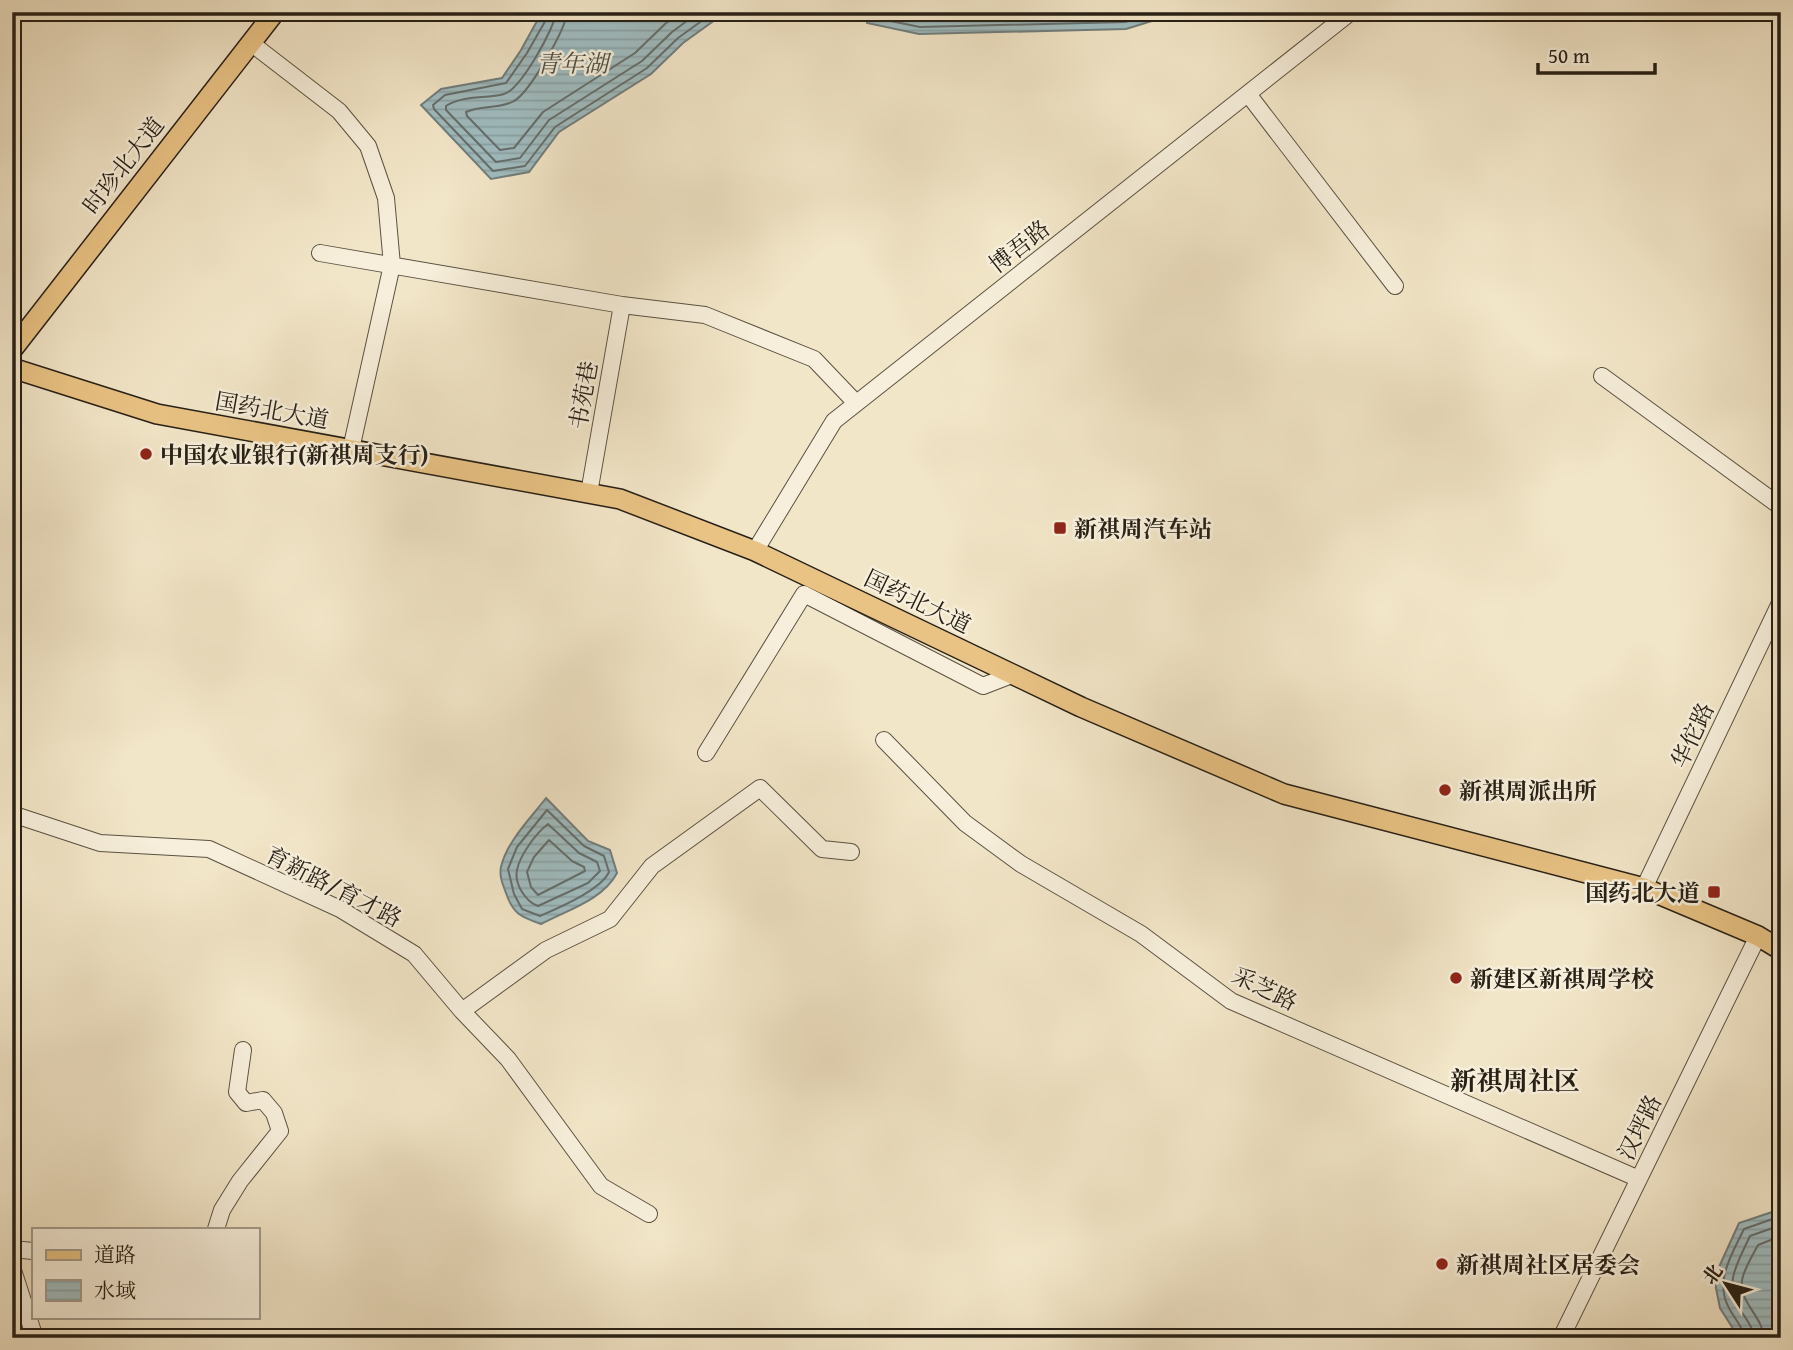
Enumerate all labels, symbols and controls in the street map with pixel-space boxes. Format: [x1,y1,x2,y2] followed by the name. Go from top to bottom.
[1538,32,1655,76] scale bar
[1548,40,1590,71] text: 50 m
[536,46,612,81] water label: 青年湖
[75,110,171,220] street label: 时珍北大道
[982,212,1056,280] street label: 博吾路
[561,358,605,432] street label: 书苑巷
[213,384,331,436] street label: 国药北大道
[160,438,428,471] place label: 中国农业银行(新祺周支行)
[138,446,154,462] marker: 中国农业银行(新祺周支行)
[1074,512,1212,545] place label: 新祺周汽车站
[1052,520,1068,536] marker: 新祺周汽车站
[859,561,977,641] street label: 国药北大道
[1662,697,1722,773] street label: 华佗路
[1459,774,1597,807] place label: 新祺周派出所
[1437,782,1453,798] marker: 新祺周派出所
[260,838,408,934] street label: 育新路/育才路
[1585,876,1700,909] place label: 国药北大道
[1706,884,1722,900] marker: 国药北大道
[1227,958,1303,1018] street label: 采芝路
[1470,962,1654,995] place label: 新建区新祺周学校
[1448,970,1464,986] marker: 新建区新祺周学校
[1450,1061,1580,1100] district label: 新祺周社区
[1609,1089,1669,1165] street label: 汉坪路
[32,1228,259,1318] legend
[94,1239,136,1270] text: 道路
[1456,1248,1640,1281] place label: 新祺周社区居委会
[1692,1248,1762,1318] north arrow
[1434,1256,1450,1272] marker: 新祺周社区居委会
[1695,1258,1729,1290] text: 北
[94,1275,136,1306] text: 水域

